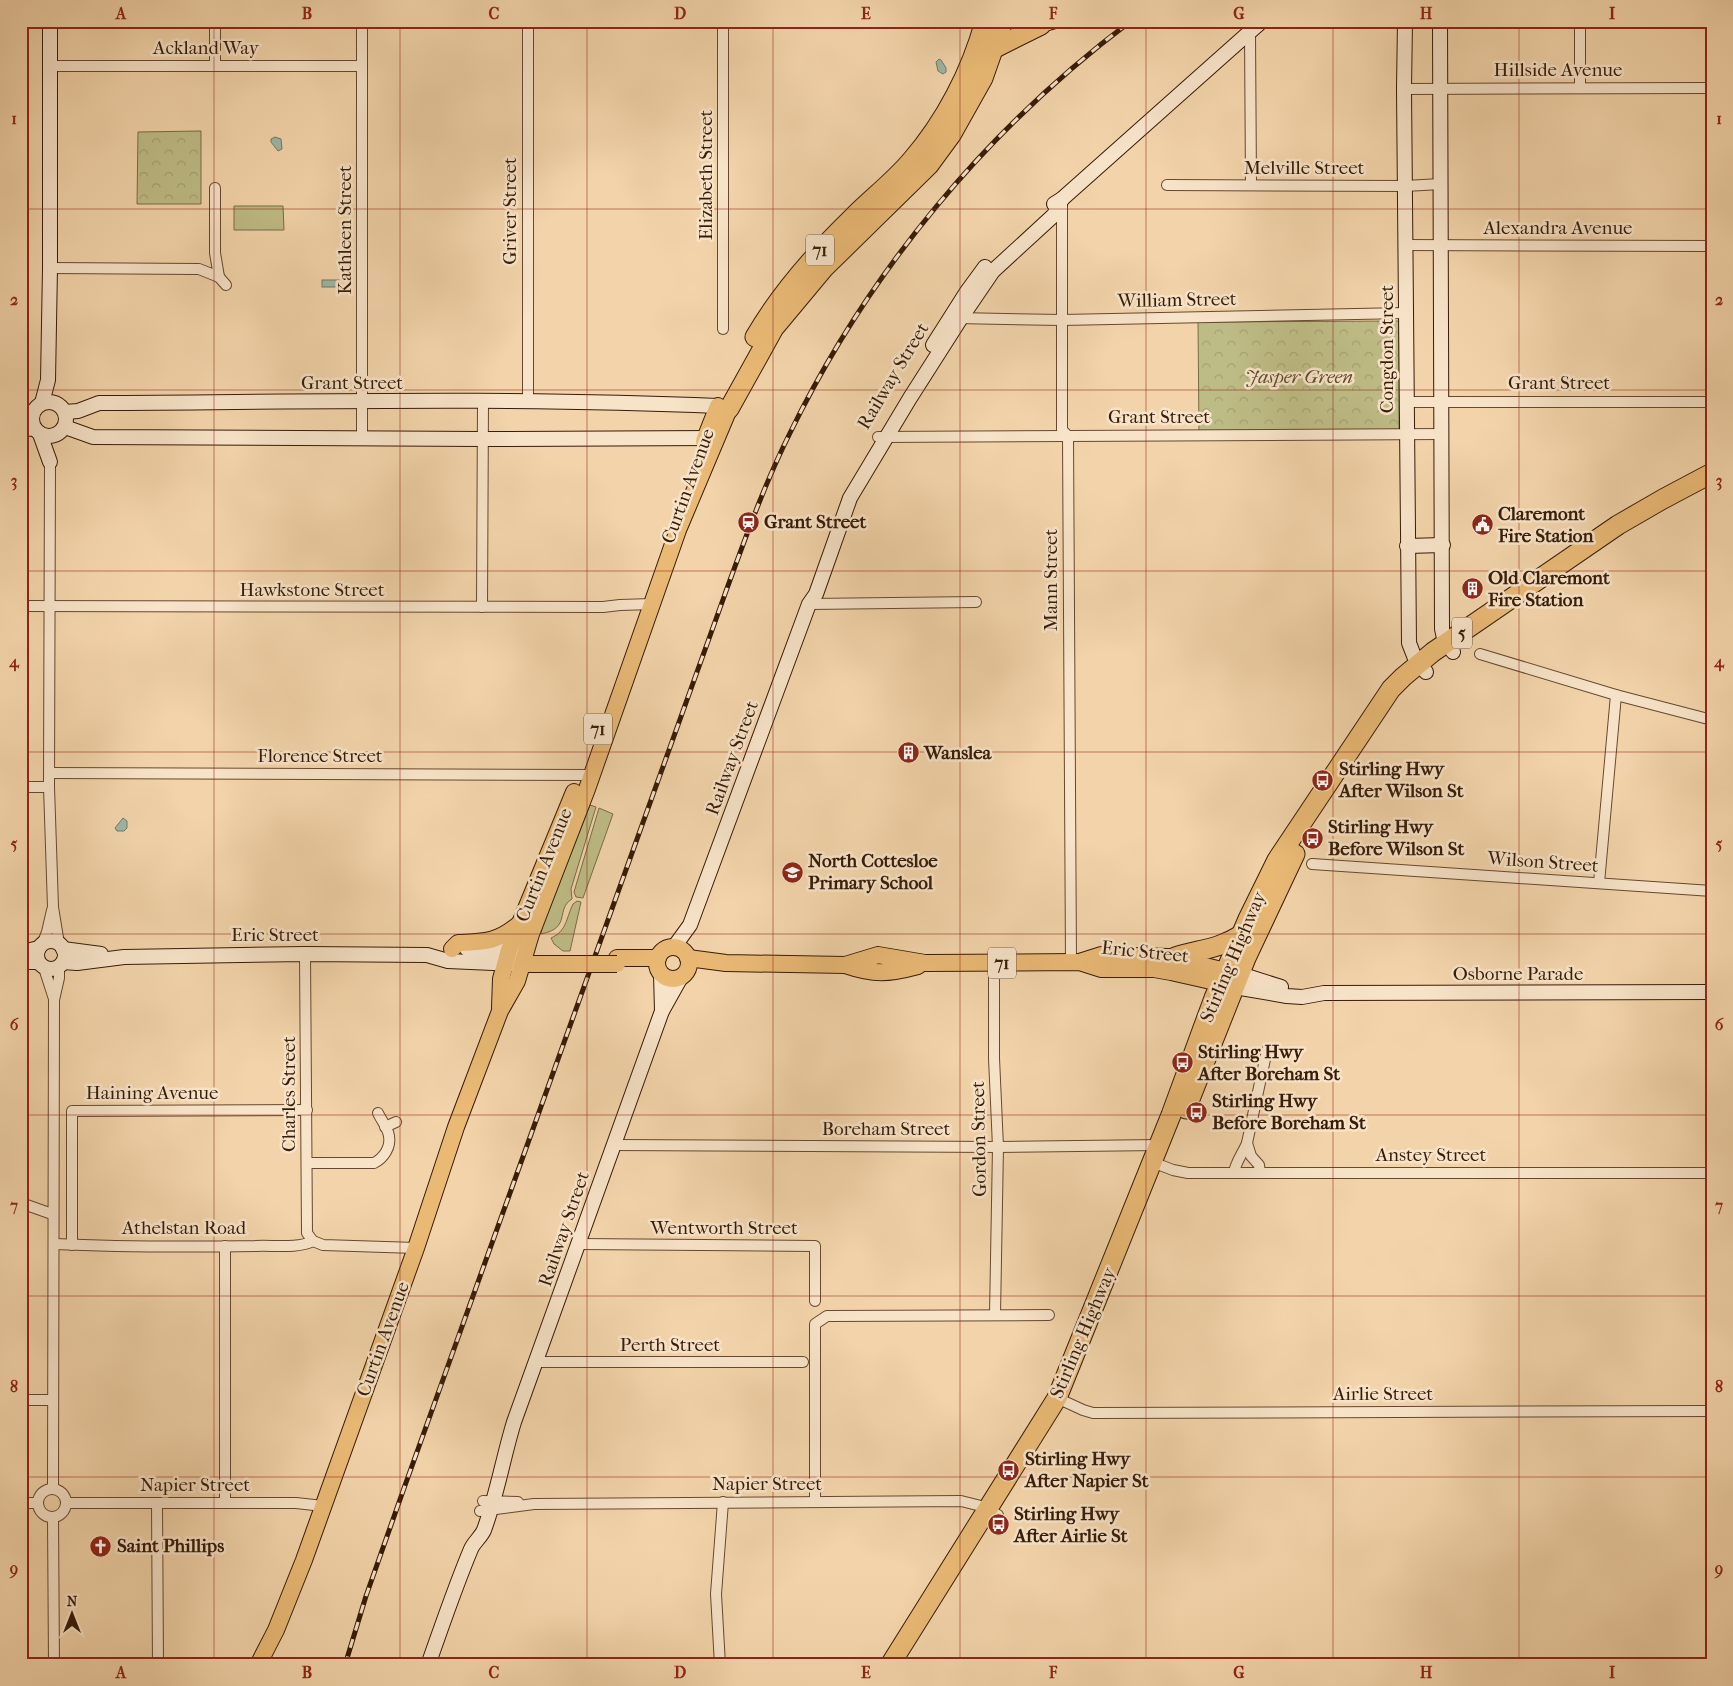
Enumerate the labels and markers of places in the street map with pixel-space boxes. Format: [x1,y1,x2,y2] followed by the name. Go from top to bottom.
[1497,503,1594,547] place label: Claremont Fire Station
[736,510,760,534] station icon: Grant Street
[764,511,866,533] place label: Grant Street
[1470,513,1494,537] public building icon: Claremont Fire Station
[1487,567,1610,611] place label: Old Claremont Fire Station
[1460,577,1484,601] building icon: Old Claremont Fire Station
[896,741,920,765] building icon: Wanslea
[923,742,993,764] place label: Wanslea
[1338,758,1464,802] place label: Stirling Hwy After Wilson St
[1311,768,1335,792] bus stop icon: Stirling Hwy After Wilson St
[1328,816,1464,860] place label: Stirling Hwy Before Wilson St
[1300,826,1324,850] bus stop icon: Stirling Hwy Before Wilson St
[808,850,938,894] place label: North Cottesloe Primary School
[780,860,804,884] school or university icon: North Cottesloe Primary School
[1197,1041,1340,1085] place label: Stirling Hwy After Boreham St
[1170,1051,1194,1075] bus stop icon: Stirling Hwy After Boreham St
[1212,1090,1366,1134] place label: Stirling Hwy Before Boreham St
[1184,1100,1208,1124] bus stop icon: Stirling Hwy Before Boreham St
[1024,1448,1149,1492] place label: Stirling Hwy After Napier St
[997,1458,1021,1482] bus stop icon: Stirling Hwy After Napier St
[1013,1503,1128,1547] place label: Stirling Hwy After Airlie St
[986,1513,1010,1537] bus stop icon: Stirling Hwy After Airlie St
[89,1534,113,1558] church icon: Saint Phillips
[117,1535,224,1557] place label: Saint Phillips

